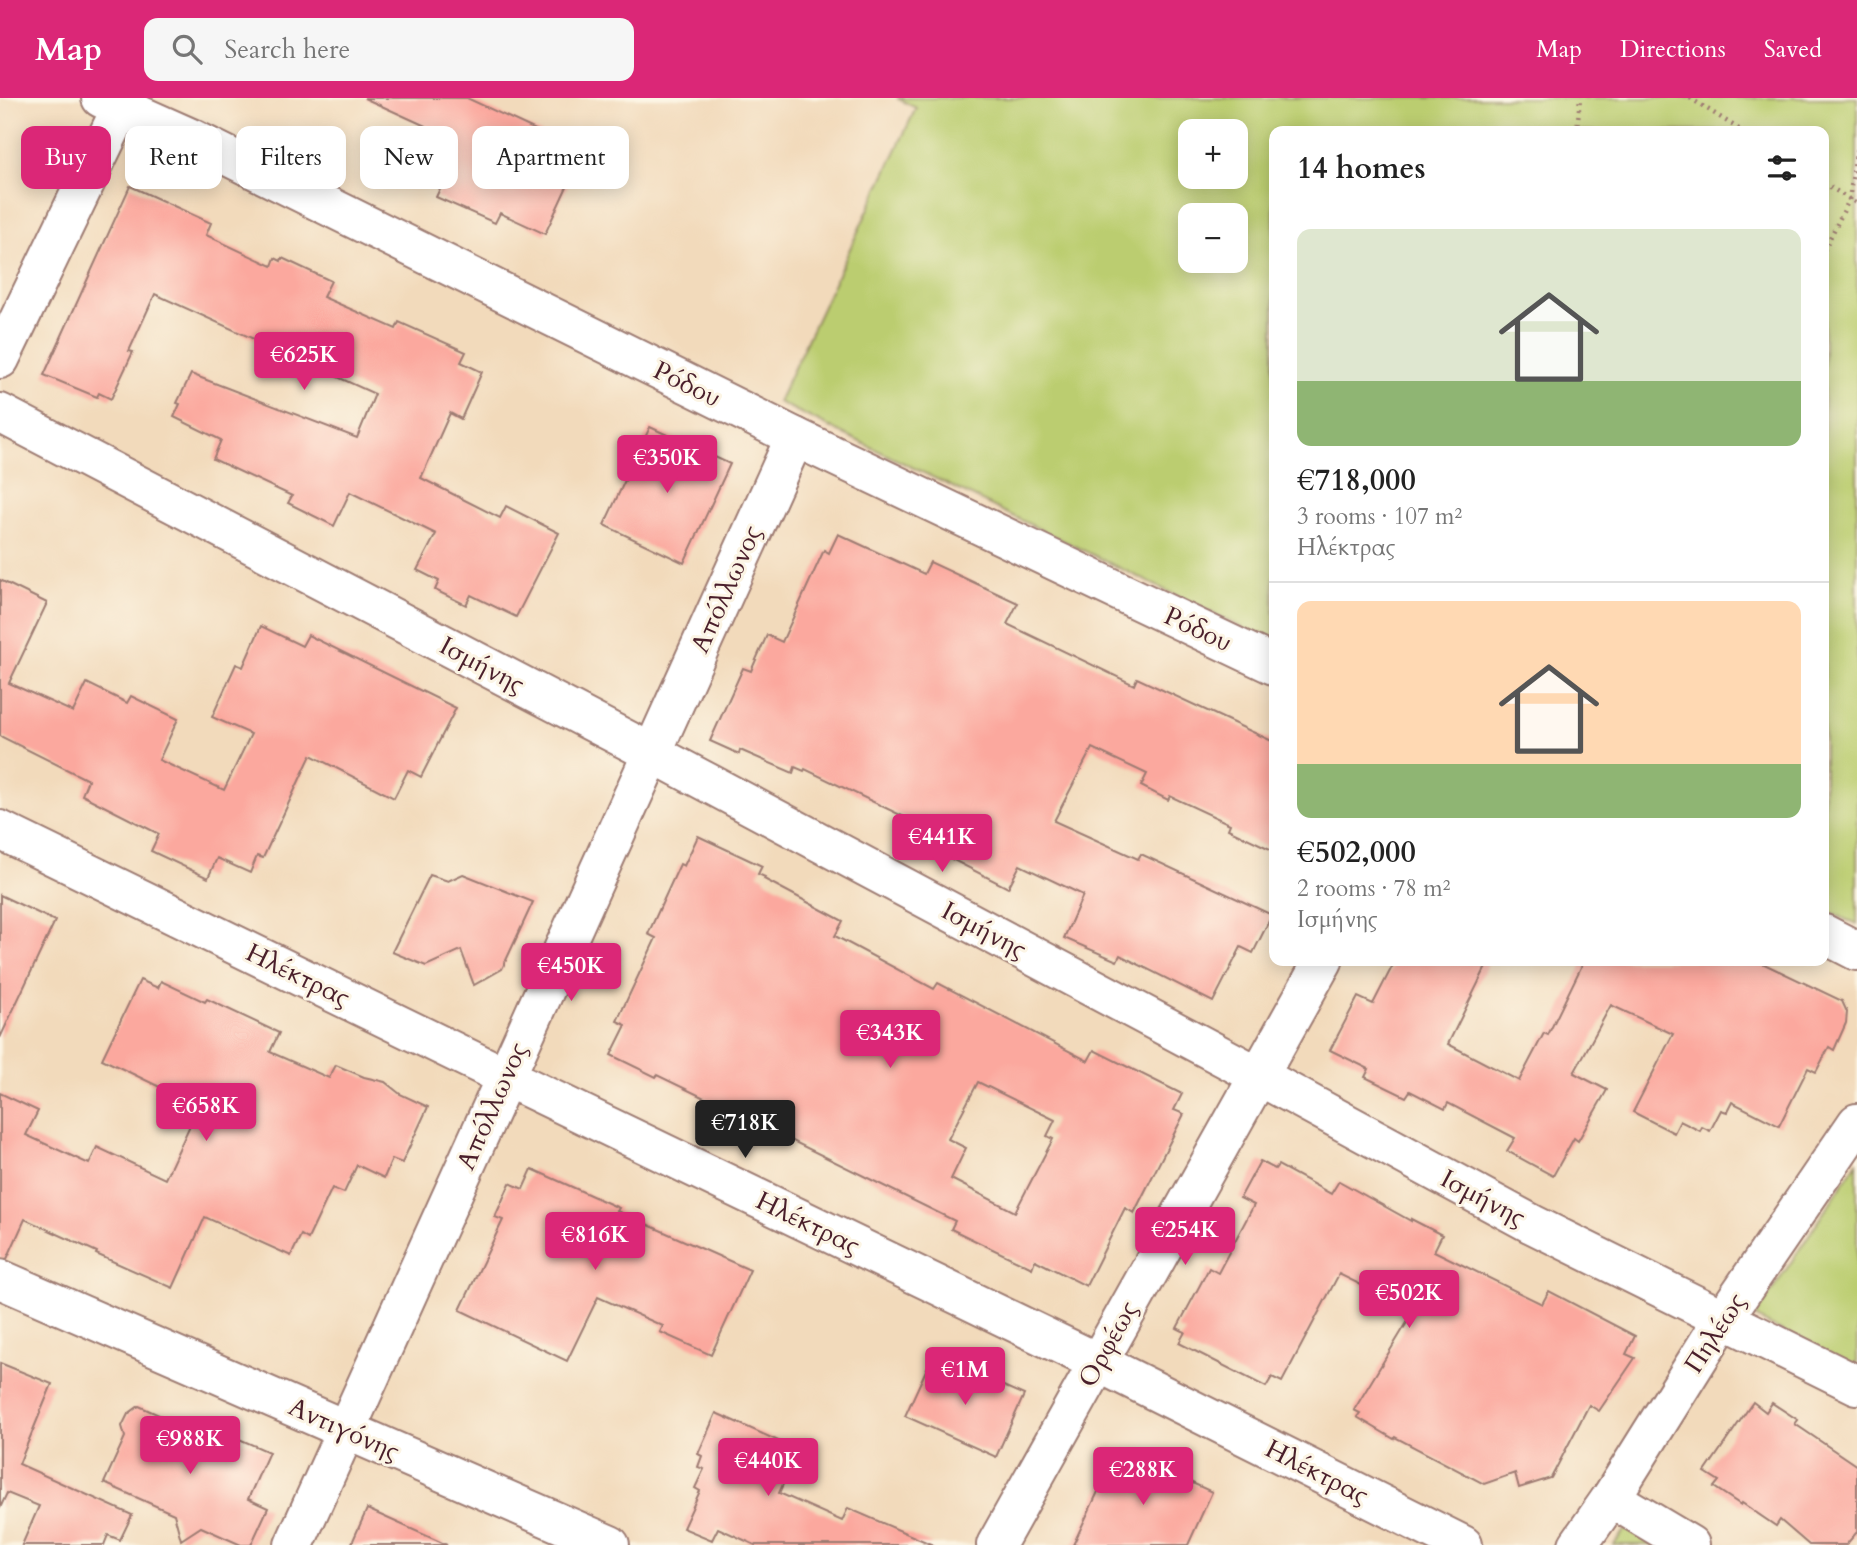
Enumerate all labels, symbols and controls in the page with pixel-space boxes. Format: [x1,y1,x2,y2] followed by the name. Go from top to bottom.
[144,18,634,81] search box
[35,27,102,72] text: Map
[168,30,206,68] icon: search
[224,32,350,67] text: Search here
[1536,33,1582,66] text: Map
[1620,33,1726,66] text: Directions
[1764,33,1822,66] text: Saved
[1178,119,1248,273] map controls
[1178,119,1248,189] button: +
[21,126,111,189] chip: Buy
[125,126,222,189] chip: Rent
[236,126,346,189] chip: Filters
[360,126,458,189] chip: New
[472,126,629,189] chip: Apartment
[1297,148,1426,189] text: 14 homes
[1763,149,1801,187] icon: filters
[1178,203,1248,273] button: −
[1486,274,1612,400] icon: home
[255,332,353,392] pin: €625K
[270,339,338,370] text: €625K
[647,353,727,415] street label: Ρόδου
[618,436,716,495] pin: €350K
[633,442,701,473] text: €350K
[1297,460,1416,501] text: €718,000
[1297,501,1462,532] text: 3 rooms · 107 m²
[682,520,770,658] street label: Απόλλωνος
[1297,532,1395,563] text: Ηλέκτρας
[1158,598,1238,660] street label: Ρόδου
[434,628,530,702] street label: Ισμήνης
[1486,646,1612,772] icon: home
[893,814,991,874] pin: €441K
[908,821,976,852] text: €441K
[1297,832,1416,873] text: €502,000
[1297,873,1450,904] text: 2 rooms · 78 m²
[936,893,1032,967] street label: Ισμήνης
[1297,904,1378,935] text: Ισμήνης
[240,935,356,1015] street label: Ηλέκτρας
[522,944,620,1003] pin: €450K
[537,950,605,981] text: €450K
[841,1010,939,1070] pin: €343K
[856,1017,924,1048] text: €343K
[448,1037,536,1175] street label: Απόλλωνος
[157,1084,255,1143] pin: €658K
[172,1090,240,1121] text: €658K
[696,1100,794,1160] pin: €718K
[711,1107,779,1138] text: €718K
[1435,1161,1531,1235] street label: Ισμήνης
[750,1183,866,1263] street label: Ηλέκτρας
[1136,1208,1234,1267] pin: €254K
[546,1212,644,1272] pin: €816K
[1151,1214,1219,1245] text: €254K
[561,1219,629,1250] text: €816K
[1360,1270,1458,1330] pin: €502K
[1375,1277,1443,1308] text: €502K
[1676,1286,1754,1380] street label: Πηλέως
[1070,1295,1146,1393] street label: Ορφέως
[931,1348,999,1407] pin: €1M
[941,1354,989,1385] text: €1M
[283,1389,405,1469] street label: Αντιγόνης
[141,1416,239,1476] pin: €988K
[156,1423,224,1454] text: €988K
[1260,1431,1374,1513] street label: Ηλέκτρας
[719,1438,817,1498] pin: €440K
[734,1445,802,1476] text: €440K
[1094,1448,1192,1507] pin: €288K
[1109,1454,1177,1485] text: €288K

